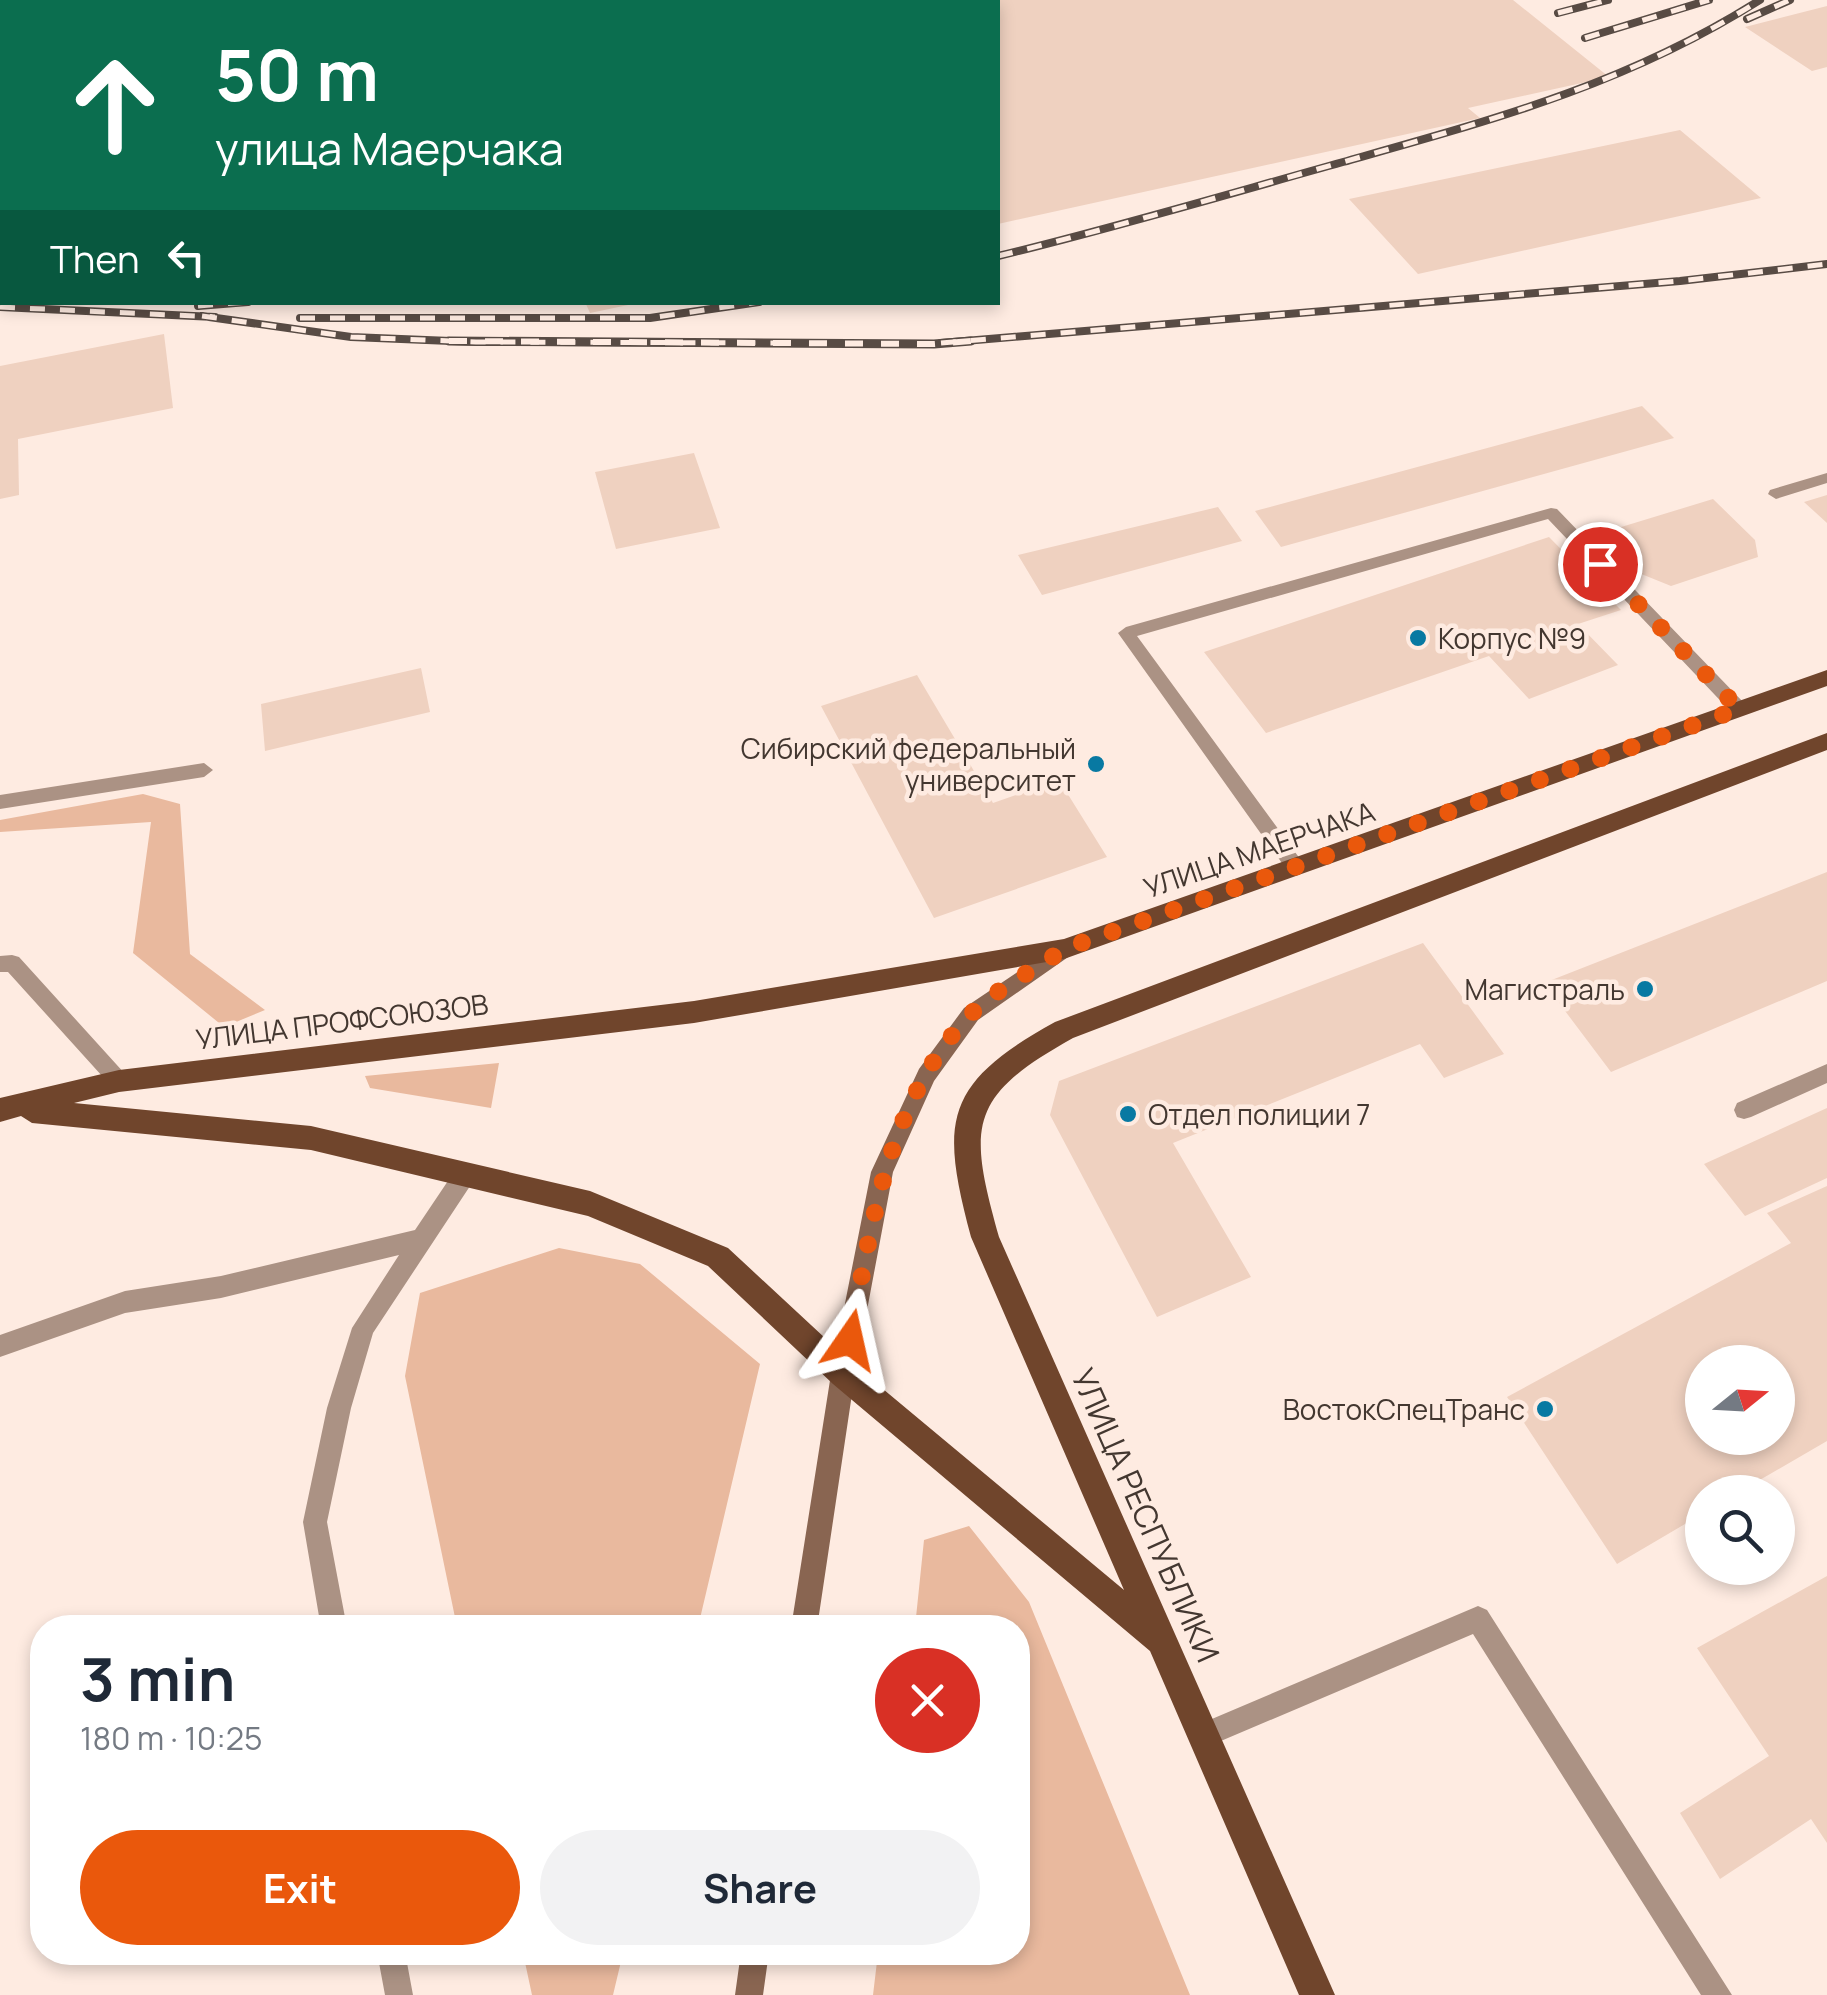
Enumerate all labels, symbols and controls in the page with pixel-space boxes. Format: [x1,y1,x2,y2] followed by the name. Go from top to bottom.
[215,26,379,122] text: 50 m
[50,40,180,170] icon: ahead
[215,117,564,179] text: улица Маерчака
[159,230,214,285] icon: left
[50,232,139,284] text: Then
[1558,522,1643,607] pin
[1573,537,1628,592] icon: arrive
[1438,619,1586,657] place label: Корпус №9
[1407,627,1429,649] marker: Корпус №9
[741,729,1076,799] place label: Сибирский федеральный университет
[1085,753,1107,775] marker: Сибирский федеральный университет
[1138,792,1380,906] street label: УЛИЦА МАЕРЧАКА
[1464,970,1625,1008] place label: Магистраль
[1634,978,1656,1000] marker: Магистраль
[194,984,490,1058] street label: УЛИЦА ПРОФСОЮЗОВ
[1148,1095,1370,1133] place label: Отдел полиции 7
[1117,1103,1139,1125] marker: Отдел полиции 7
[798,1288,902,1392] position arrow
[1685,1345,1795,1455] north arrow
[1685,1345,1795,1585] map controls
[1061,1361,1231,1669] street label: УЛИЦА РЕСПУБЛИКИ
[1283,1390,1525,1428] place label: ВостокСпецТранс
[1534,1398,1556,1420] marker: ВостокСпецТранс
[1685,1475,1795,1585] button: search
[80,1637,235,1719] text: 3 min
[875,1648,980,1753] button: close
[80,1716,262,1760] text: 180 m · 10:25
[80,1830,520,1945] button: Exit
[540,1830,980,1945] button: Share

